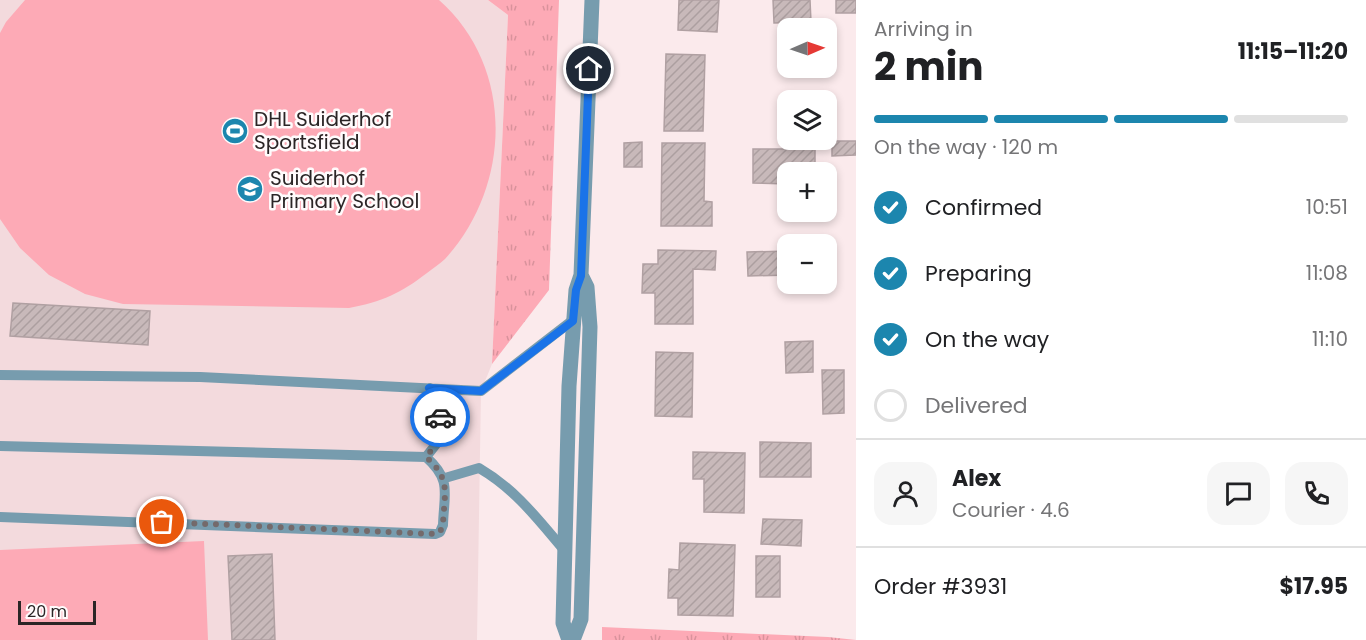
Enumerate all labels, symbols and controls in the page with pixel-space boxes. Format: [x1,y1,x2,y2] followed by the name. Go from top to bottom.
[874,15,973,43] text: Arriving in
[777,18,837,78] north arrow
[777,18,837,294] map controls
[1238,36,1348,67] text: 11:15–11:20
[874,39,984,94] text: 2 min
[563,43,614,94] pin
[572,52,605,85] icon: home
[777,90,837,150] button: layers
[254,105,391,156] place label: DHL Suiderhof Sportsfield
[220,116,250,146] sports icon: DHL Suiderhof Sportsfield
[874,133,1058,161] text: On the way · 120 m
[777,162,837,222] button: +
[270,164,419,215] place label: Suiderhof Primary School
[235,174,265,204] school or university icon: Suiderhof Primary School
[874,191,907,224] icon: check
[925,192,1042,223] text: Confirmed
[1306,193,1348,221] text: 10:51
[777,234,837,294] button: −
[874,257,907,290] icon: check
[925,258,1032,289] text: Preparing
[1306,259,1348,287] text: 11:08
[874,323,907,356] icon: check
[925,324,1049,355] text: On the way
[1312,325,1348,353] text: 11:10
[410,387,470,447] courier
[925,390,1028,421] text: Delivered
[424,401,457,434] icon: car
[874,462,937,525] button: person
[1207,462,1270,525] button: chat
[1285,462,1348,525] button: phone
[952,463,1001,494] text: Alex
[136,496,187,547] pin
[952,496,1070,524] text: Courier · 4.6
[145,505,178,538] icon: bag
[874,571,1007,602] text: Order #3931
[1279,571,1348,602] text: $17.95
[18,598,96,626] scale bar
[27,600,67,623] text: 20 m

